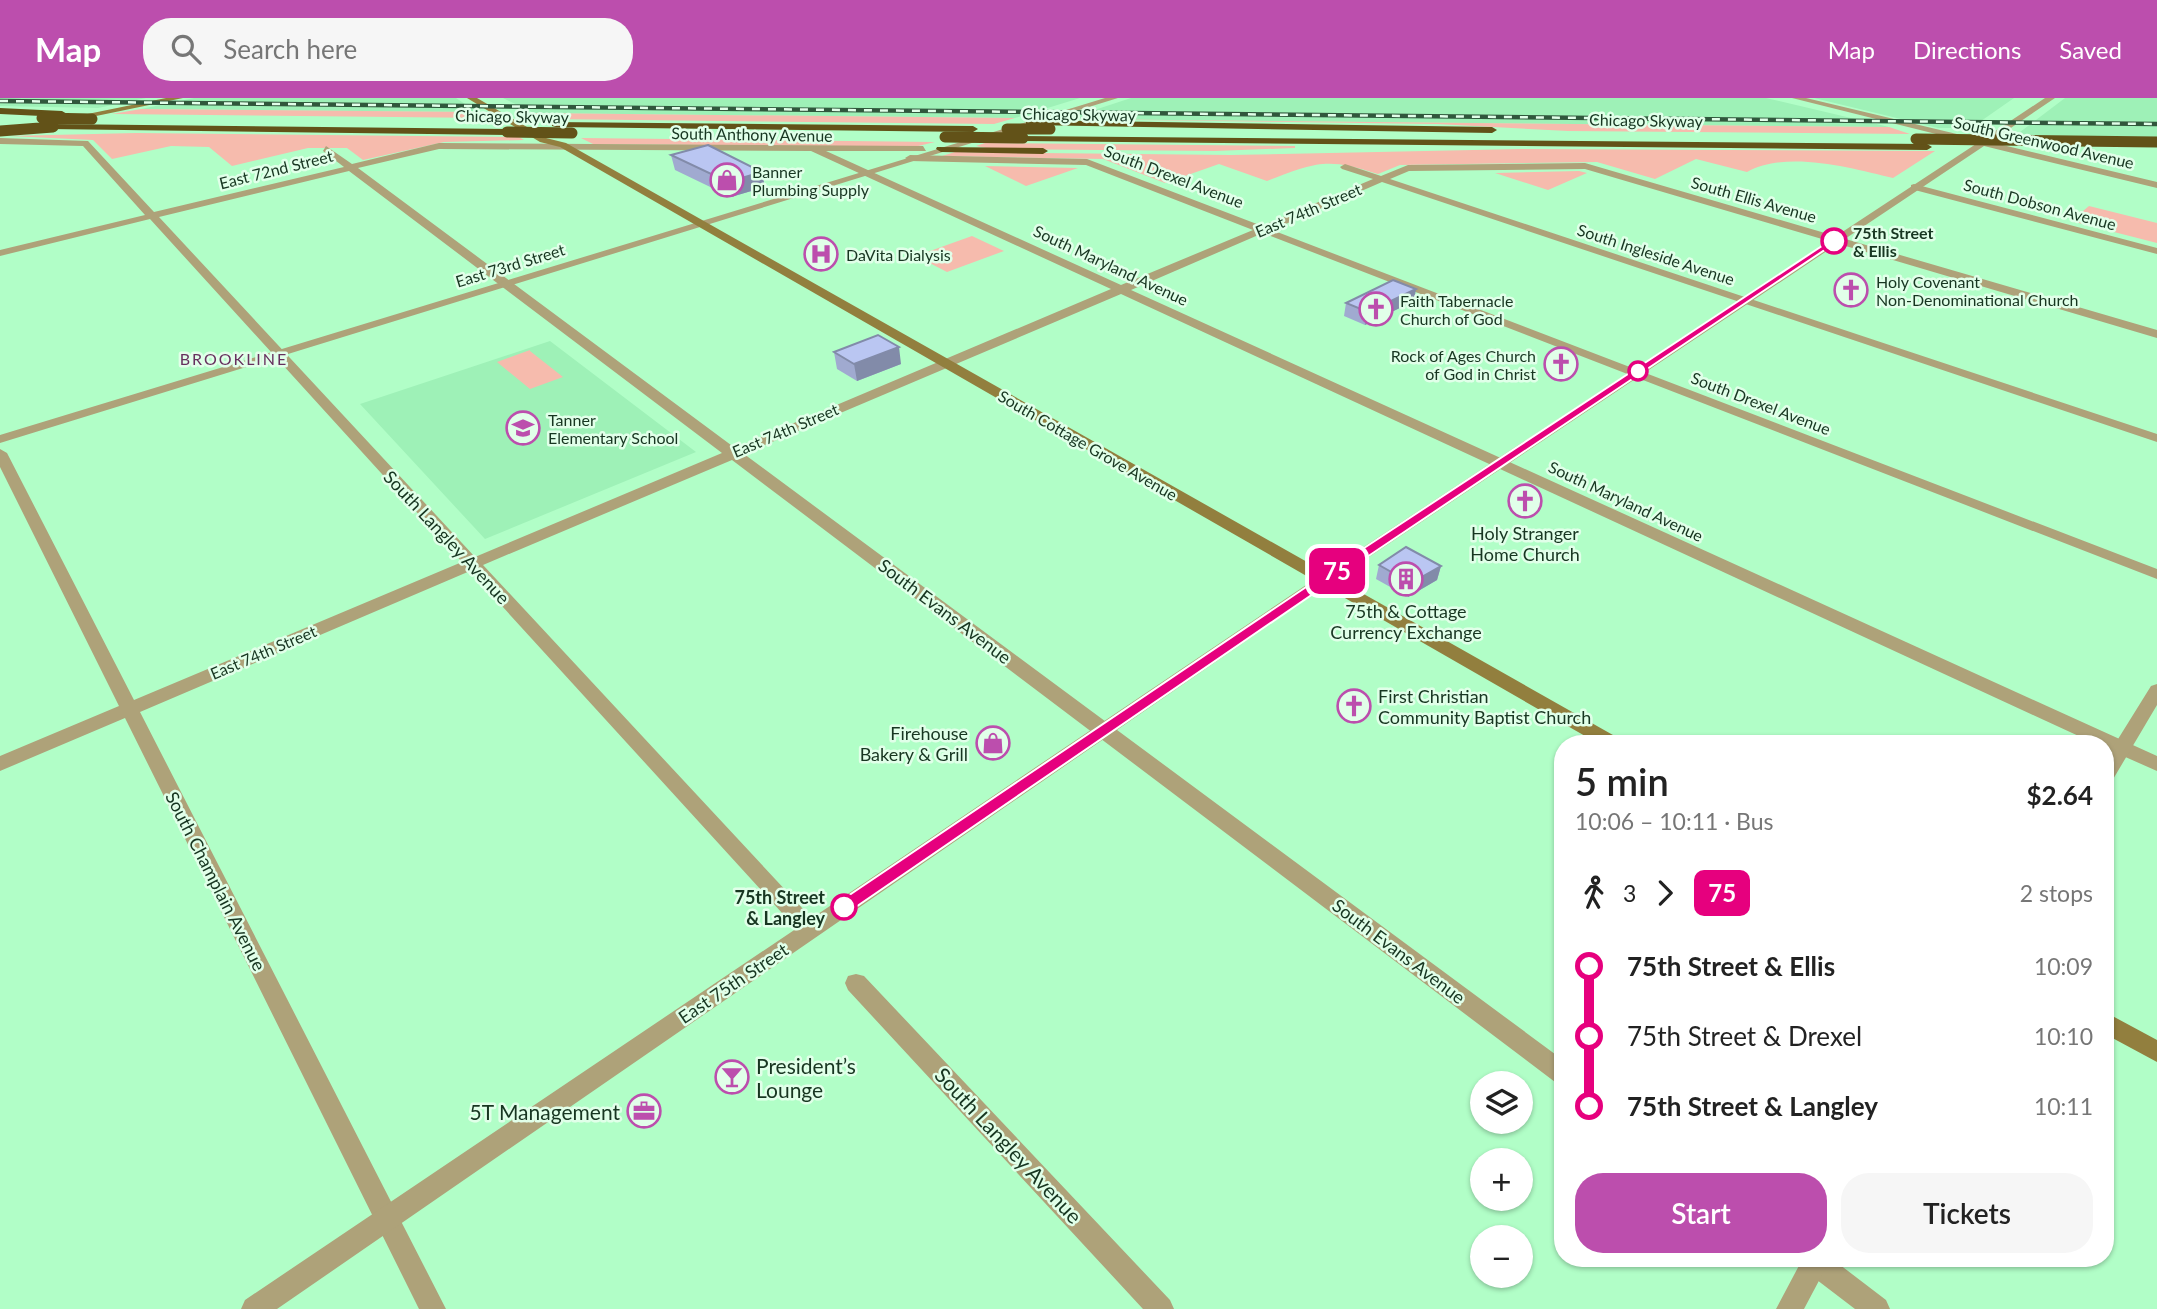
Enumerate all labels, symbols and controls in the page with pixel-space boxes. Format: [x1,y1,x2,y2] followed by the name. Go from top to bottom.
[143,18,633,81] search box
[35,29,101,69] text: Map
[167,30,205,68] icon: search
[223,33,357,65] text: Search here
[1828,35,1875,64] text: Map
[1913,35,2021,64] text: Directions
[2059,35,2122,64] text: Saved
[1022,104,1137,125] street label: Chicago Skyway
[455,106,570,127] street label: Chicago Skyway
[1589,110,1704,131] street label: Chicago Skyway
[1952,112,2136,172] street label: South Greenwood Avenue
[671,123,833,145] street label: South Anthony Avenue
[1102,141,1246,211] street label: South Drexel Avenue
[217,146,335,192] street label: East 72nd Street
[708,161,746,199] shop icon: Banner Plumbing Supply
[752,162,870,199] place label: Banner Plumbing Supply
[1689,172,1819,226] street label: South Ellis Avenue
[1962,175,2118,233] street label: South Dobson Avenue
[1252,179,1364,241] street label: East 74th Street
[1575,220,1737,288] street label: South Ingleside Avenue
[1031,221,1191,309] street label: South Maryland Avenue
[1853,223,1934,260] place label: 75th Street & Ellis
[1821,228,1847,254] marker: 75th Street & Ellis
[802,235,840,273] hospital icon: DaVita Dialysis
[453,239,567,291] street label: East 73rd Street
[846,245,951,264] place label: DaVita Dialysis
[1832,271,1870,309] church icon: Holy Covenant Non-Denominational Church
[1876,272,2078,309] place label: Holy Covenant Non-Denominational Church
[1357,290,1395,328] church icon: Faith Tabernacle Church of God
[1400,291,1514,328] place label: Faith Tabernacle Church of God
[1542,345,1580,383] church icon: Rock of Ages Church of God in Christ
[1391,346,1536,383] place label: Rock of Ages Church of God in Christ
[180,349,288,368] district label: BROOKLINE
[1628,361,1648,381] unlabelled marker
[1689,368,1833,438] street label: South Drexel Avenue
[995,386,1181,504] street label: South Cottage Grove Avenue
[729,399,841,461] street label: East 74th Street
[504,409,542,447] school or university icon: Tanner Elementary School
[548,410,678,447] place label: Tanner Elementary School
[1546,457,1706,545] street label: South Maryland Avenue
[379,466,515,608] street label: South Langley Avenue
[1506,482,1544,520] church icon: Holy Stranger Home Church
[1470,522,1580,565] place label: Holy Stranger Home Church
[1306,548,1368,594] line badge: 75
[874,554,1016,668] street label: South Evans Avenue
[1323,556,1351,585] text: 75
[1387,560,1425,598] building icon: 75th & Cottage Currency Exchange
[1330,600,1482,643] place label: 75th & Cottage Currency Exchange
[207,621,319,683] street label: East 74th Street
[1378,685,1591,728] place label: First Christian Community Baptist Church
[1335,687,1373,725] church icon: First Christian Community Baptist Church
[860,722,968,765] place label: Firehouse Bakery & Grill
[974,724,1012,762] shop icon: Firehouse Bakery & Grill
[1575,758,1669,804] text: 5 min
[2027,779,2093,811] text: $2.64
[161,788,271,974] street label: South Champlain Avenue
[1575,807,1774,835] text: 10:06 – 10:11 · Bus
[1575,874,1613,912] icon: walk
[1646,874,1684,912] icon: forward
[1708,878,1736,907] text: 75
[1623,879,1636,907] text: 3
[2020,879,2093,907] text: 2 stops
[734,886,826,929] place label: 75th Street & Langley
[831,894,857,920] marker: 75th Street & Langley
[1328,894,1470,1008] street label: South Evans Avenue
[674,938,792,1028] street label: East 75th Street
[1627,950,1835,982] text: 75th Street & Ellis
[2034,952,2093,980] text: 10:09
[1627,1020,1862,1052] text: 75th Street & Drexel
[2034,1022,2093,1050] text: 10:10
[756,1053,856,1102] place label: President’s Lounge
[713,1058,751,1096] bar icon: President’s Lounge
[930,1062,1088,1228] street label: South Langley Avenue
[1470,1071,1533,1288] map controls
[1470,1071,1533,1134] button: layers
[1627,1090,1878,1122] text: 75th Street & Langley
[625,1092,663,1130] office icon: 5T Management
[2034,1092,2093,1120] text: 10:11
[470,1099,620,1124] place label: 5T Management
[1470,1148,1533,1211] button: +
[1575,1173,1827,1253] button: Start
[1841,1173,2093,1253] button: Tickets
[1470,1225,1533,1288] button: −

